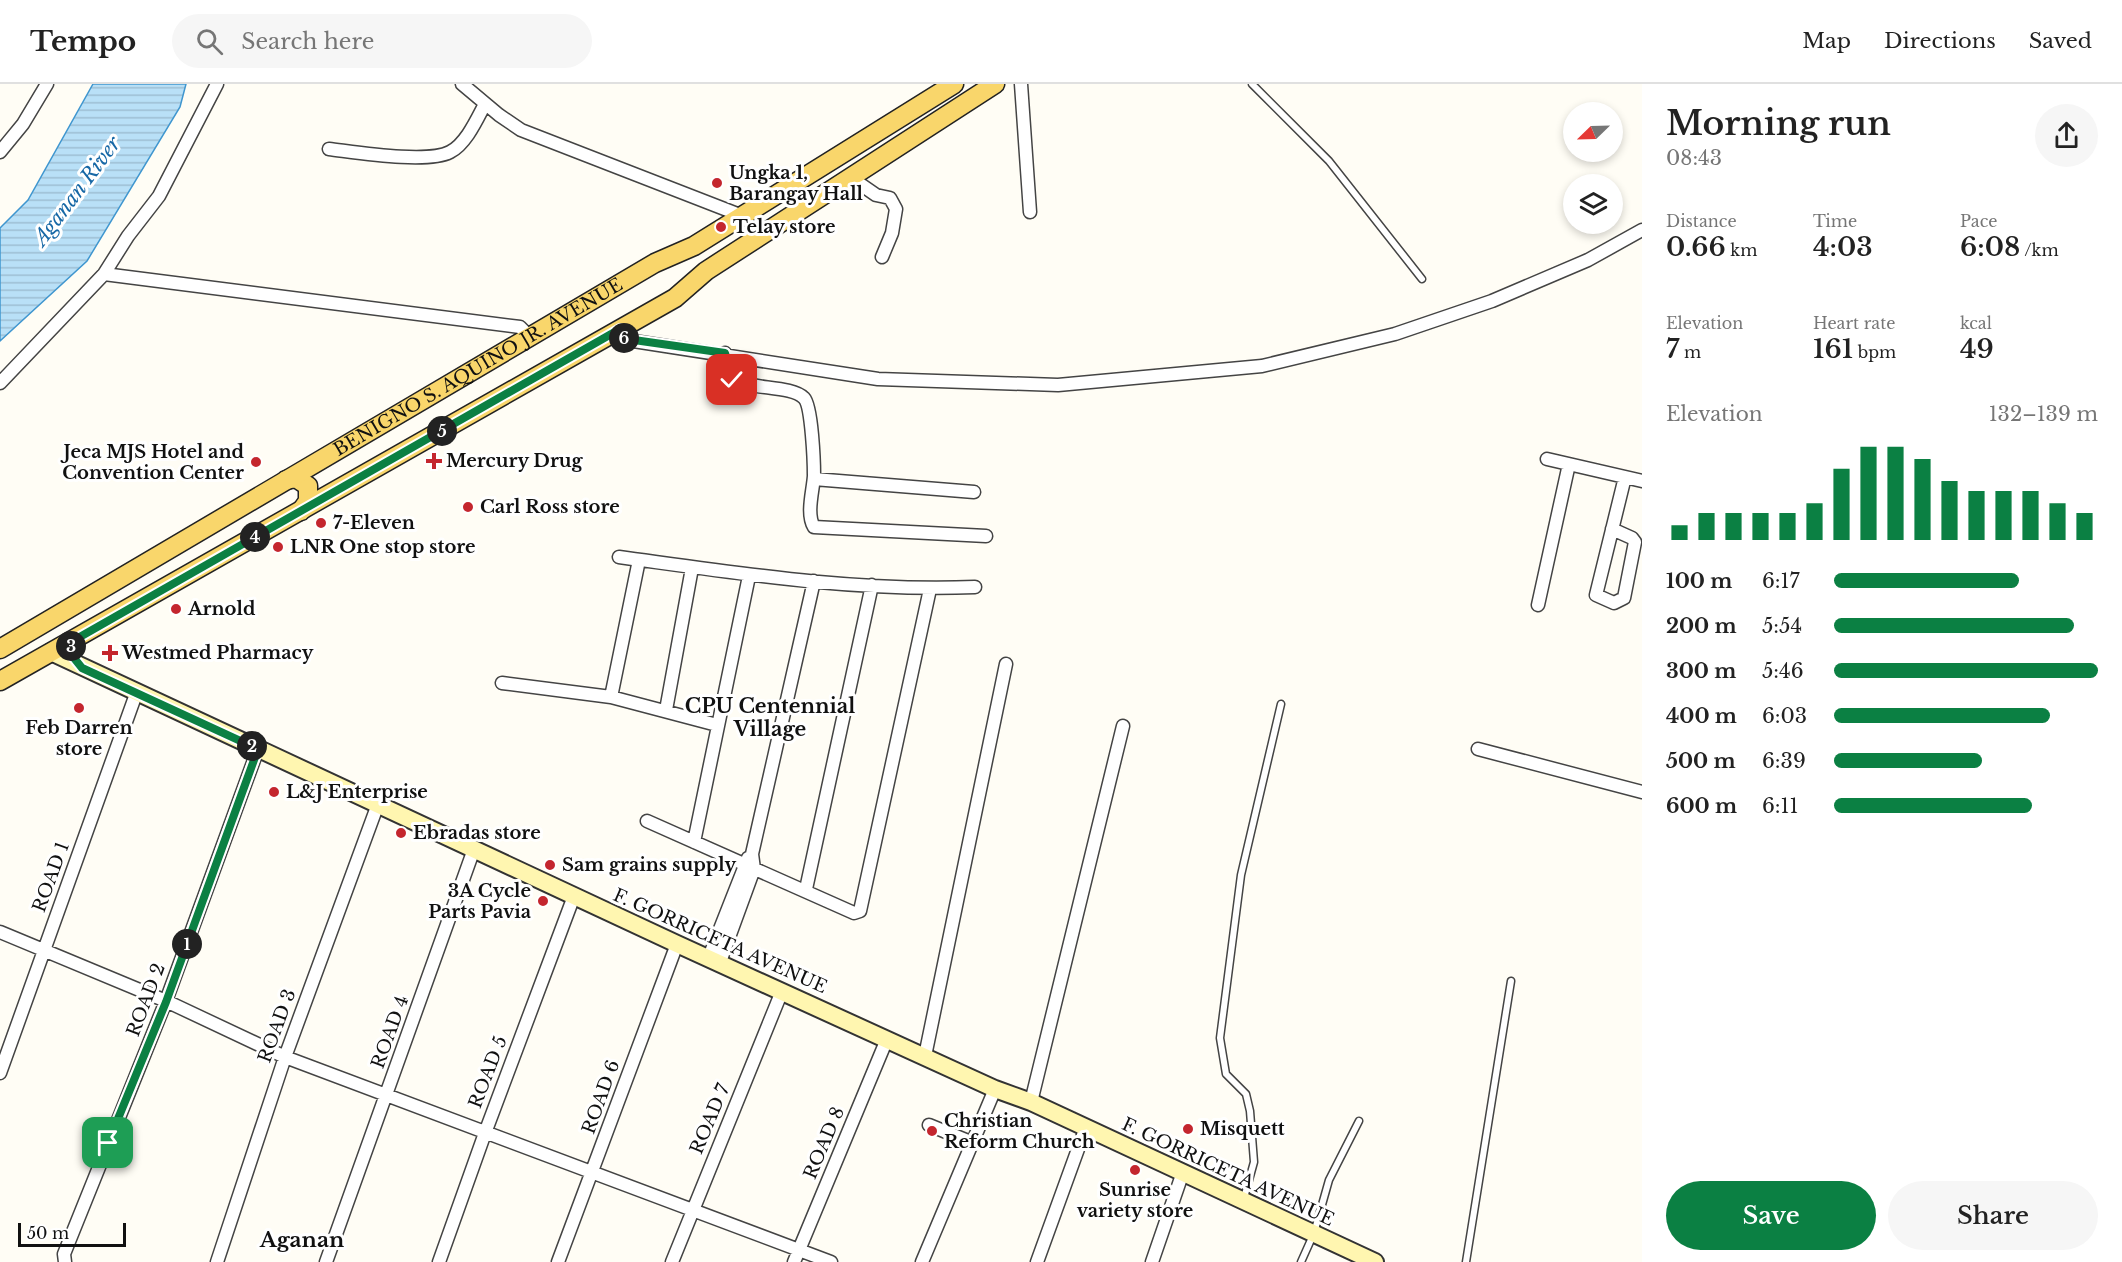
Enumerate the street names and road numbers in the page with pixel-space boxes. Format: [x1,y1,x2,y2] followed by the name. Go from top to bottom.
[330,274,627,461] street label: BENIGNO S. AQUINO JR. AVENUE
[28,839,74,915] street label: ROAD 1
[610,884,830,998] street label: F. GORRICETA AVENUE
[122,960,170,1040] street label: ROAD 2
[254,986,300,1066] street label: ROAD 3
[367,993,413,1071] street label: ROAD 4
[464,1033,512,1111] street label: ROAD 5
[578,1057,624,1137] street label: ROAD 6
[685,1080,735,1158] street label: ROAD 7
[799,1104,849,1182] street label: ROAD 8
[1118,1113,1338,1231] street label: F. GORRICETA AVENUE

